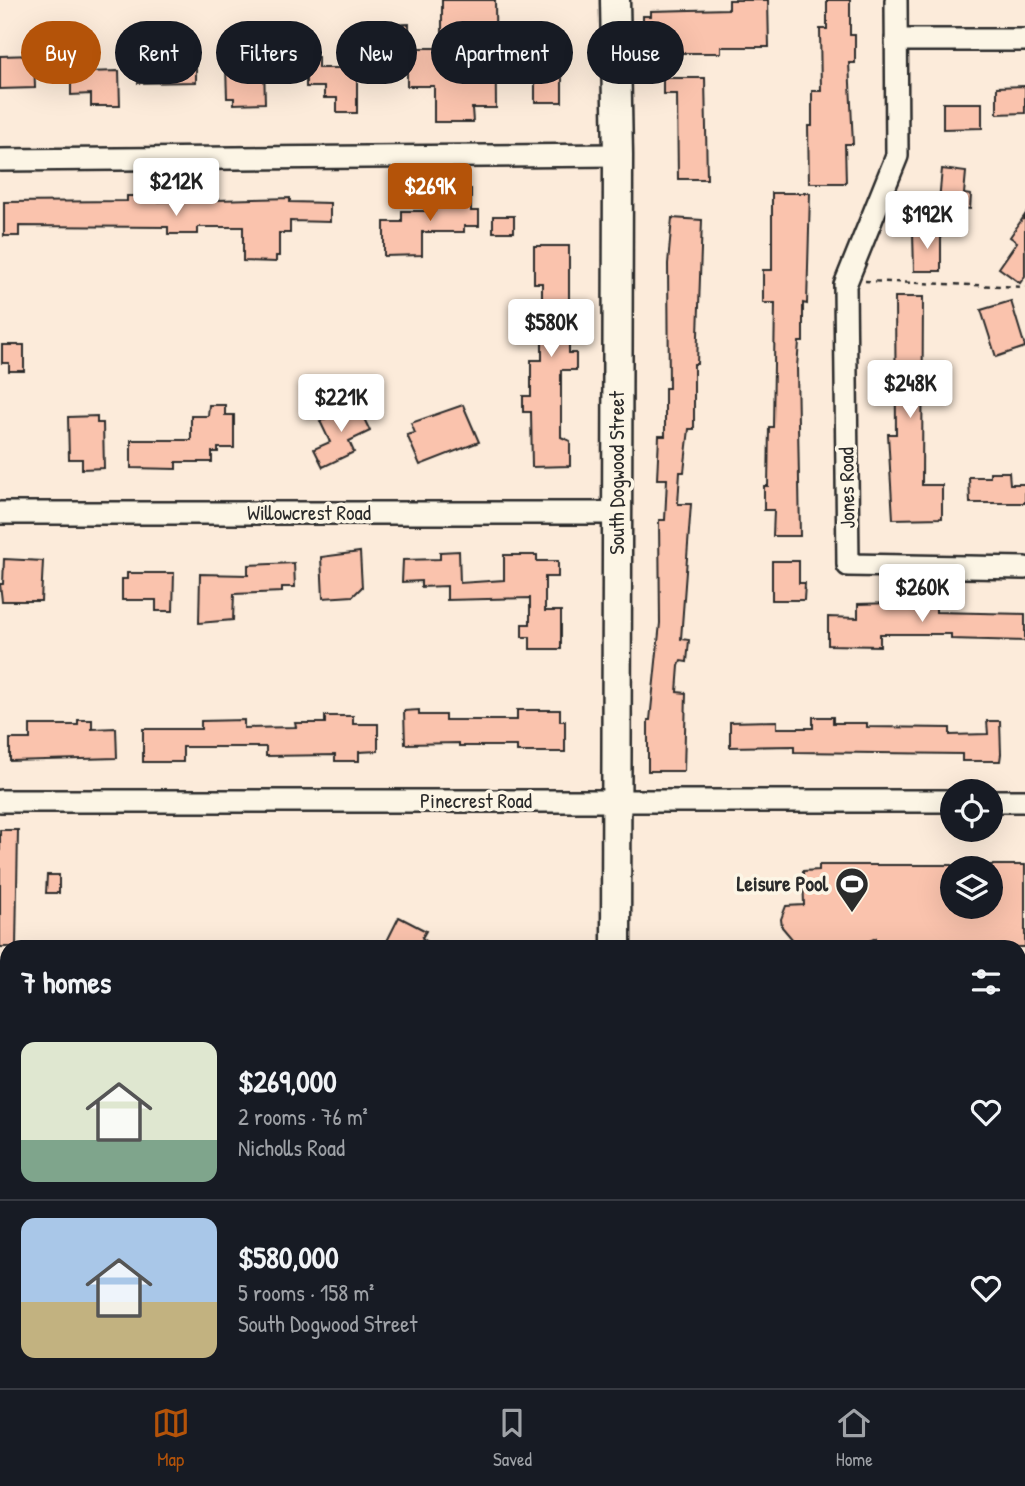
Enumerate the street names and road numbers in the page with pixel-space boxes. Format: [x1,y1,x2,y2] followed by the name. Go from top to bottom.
[602,390,631,555] street label: South Dogwood Street
[831,447,862,529] street label: Jones Road
[247,498,371,527] street label: Willowcrest Road
[420,786,532,815] street label: Pinecrest Road

